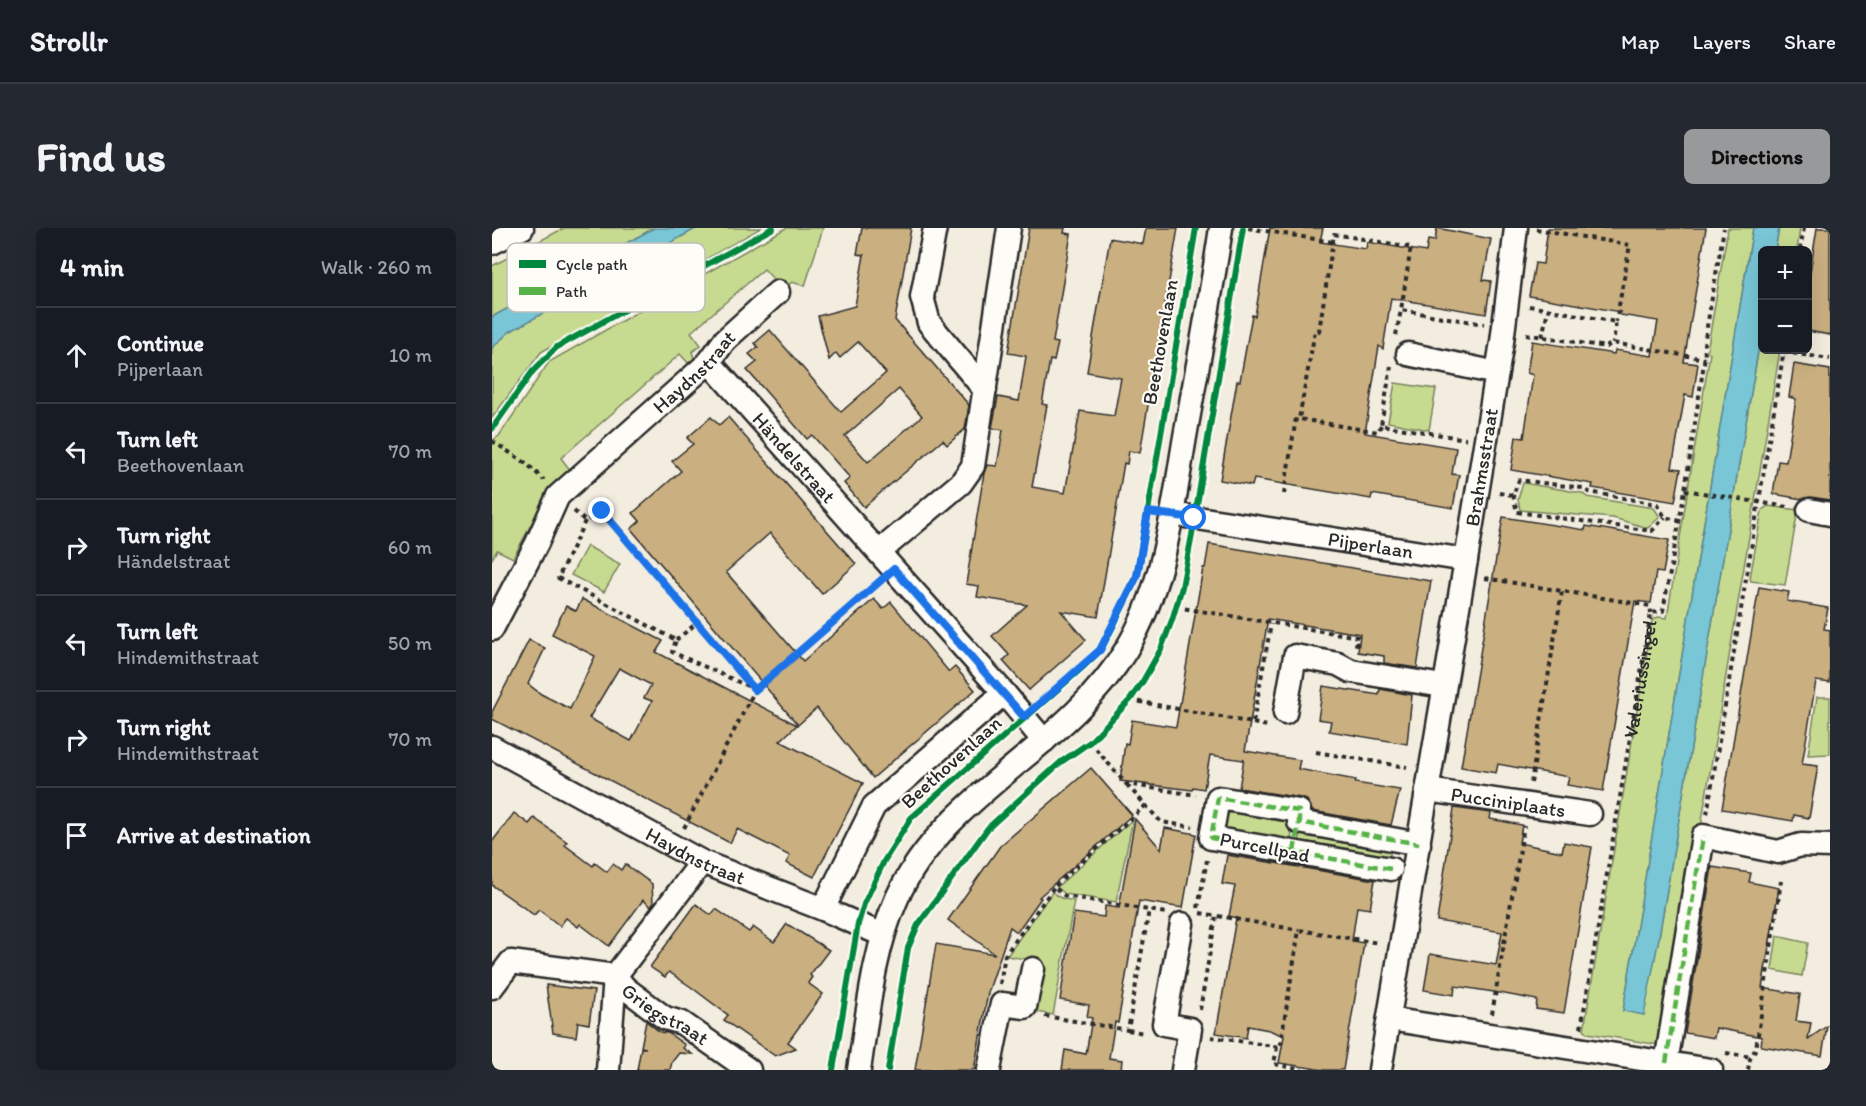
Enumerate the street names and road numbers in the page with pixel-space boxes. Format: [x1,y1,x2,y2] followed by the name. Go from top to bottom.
[1137,277,1183,407] street label: Beethovenlaan
[648,325,740,418] street label: Haydnstraat
[1460,406,1503,528] street label: Brahmsstraat
[747,407,841,508] street label: Händelstraat
[1326,527,1415,564] street label: Pijperlaan
[1618,618,1662,740] street label: Valeriussingel
[896,711,1006,813] street label: Beethovenlaan
[1449,782,1567,822] street label: Pucciniplaats
[642,822,749,890] street label: Haydnstraat
[1218,826,1312,868] street label: Purcellpad
[617,978,714,1050] street label: Griegstraat

